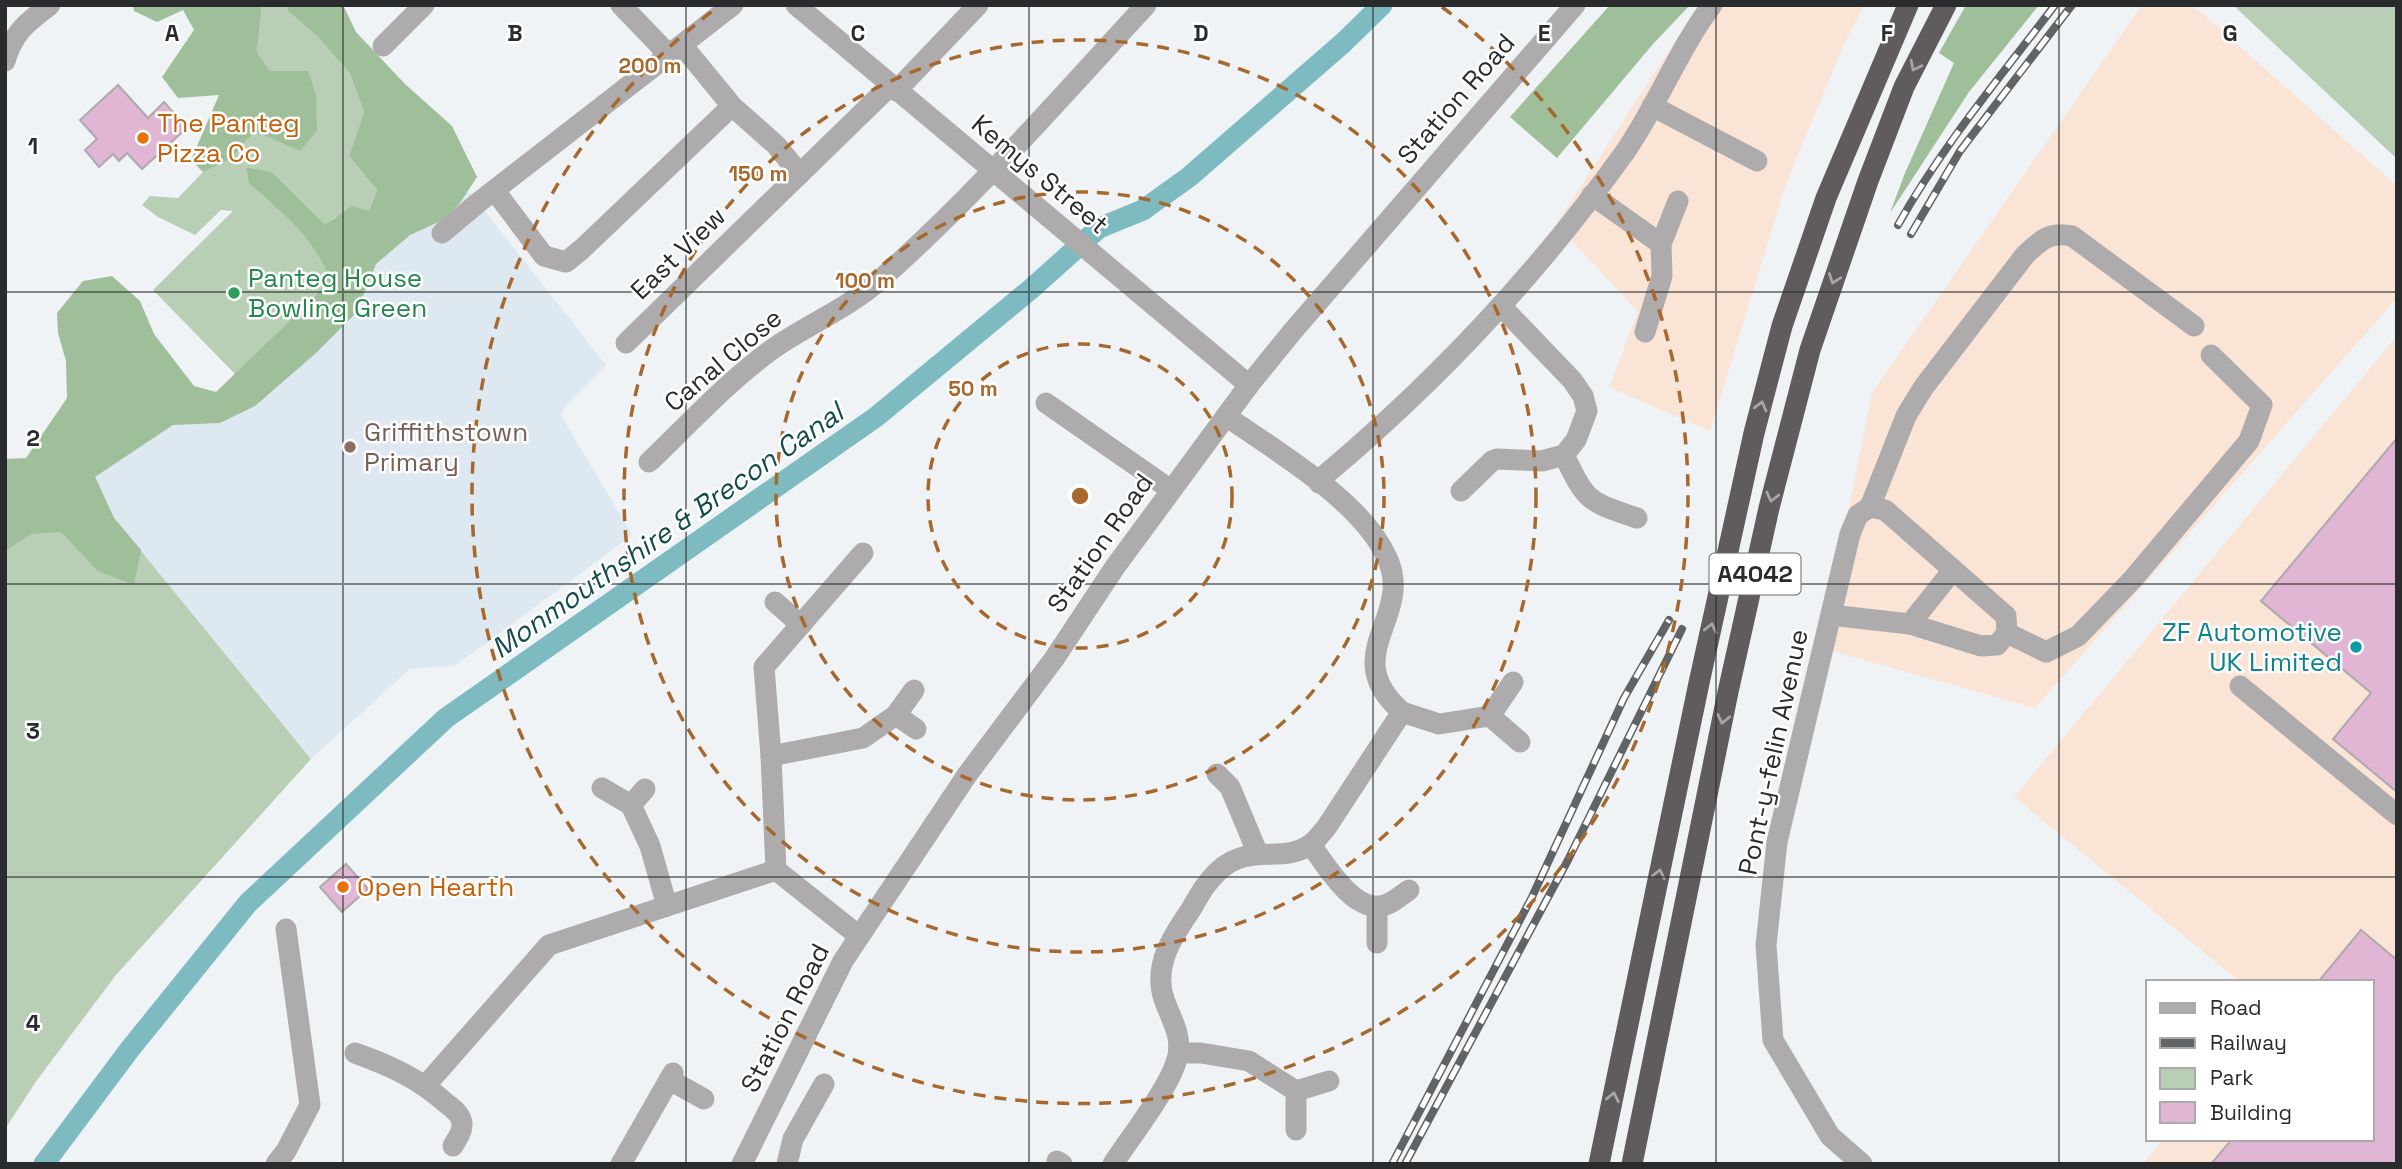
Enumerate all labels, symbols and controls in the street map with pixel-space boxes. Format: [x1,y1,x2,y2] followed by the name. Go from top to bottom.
[165,18,180,48] text: A
[507,18,523,48] text: B
[851,18,865,48] text: C
[1193,18,1209,48] text: D
[1538,18,1550,48] text: E
[1881,18,1893,48] text: F
[2222,18,2238,48] text: G
[1390,26,1522,172] street label: Station Road
[619,52,681,79] text: 200 m
[1909,59,1923,71] one-way arrow
[157,106,300,170] place label: The Panteg Pizza Co
[964,107,1116,241] street label: Kemys Street
[135,130,151,146] marker: The Panteg Pizza Co
[28,131,38,161] text: 1
[729,160,787,187] text: 150 m
[623,199,733,307] street label: East View
[248,261,427,325] place label: Panteg House Bowling Green
[835,267,895,294] text: 100 m
[1828,272,1842,284] one-way arrow
[226,285,242,301] marker: Panteg House Bowling Green
[657,301,789,419] street label: Canal Close
[948,375,998,402] text: 50 m
[484,393,853,666] water label: Monmouthshire & Brecon Canal
[1753,400,1768,412] one-way arrow
[364,415,528,479] place label: Griffithstown Primary
[26,423,40,453] text: 2
[342,439,358,455] marker: Griffithstown Primary
[1039,467,1161,619] street label: Station Road
[1068,484,1092,508] centre of rings
[1766,491,1780,503] one-way arrow
[1710,554,1800,594] road number: A4042
[2162,615,2342,679] place label: ZF Automotive UK Limited
[1703,622,1717,634] one-way arrow
[1730,626,1816,878] street label: Pont-y-felin Avenue
[2348,639,2364,655] marker: ZF Automotive UK Limited
[1716,713,1731,725] one-way arrow
[26,716,40,746] text: 3
[1650,868,1665,880] one-way arrow
[357,870,514,904] place label: Open Hearth
[335,879,351,895] marker: Open Hearth
[733,938,837,1098] street label: Station Road
[2146,980,2374,1141] legend
[2210,994,2262,1021] text: Road
[26,1008,41,1038] text: 4
[2210,1029,2287,1056] text: Railway
[2210,1064,2254,1091] text: Park
[1604,1091,1619,1103] one-way arrow
[2210,1099,2292,1126] text: Building

